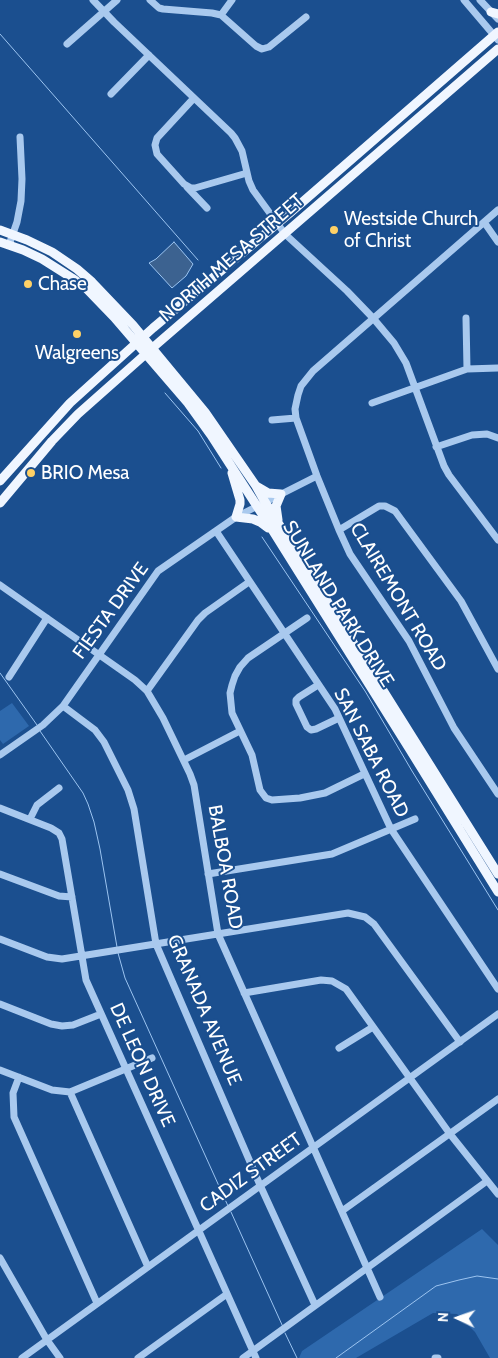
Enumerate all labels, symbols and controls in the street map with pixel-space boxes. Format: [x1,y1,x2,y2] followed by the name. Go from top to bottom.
[155,189,309,327] street label: NORTH MESA STREET
[344,208,478,252] place label: Westside Church of Christ
[328,224,340,236] marker: Westside Church of Christ
[38,273,87,295] place label: Chase
[22,278,34,290] marker: Chase
[71,328,83,340] marker: Walgreens
[35,342,119,364] place label: Walgreens
[41,462,129,484] place label: BRIO Mesa
[25,467,37,479] marker: BRIO Mesa
[278,517,398,691] street label: SUNLAND PARK DRIVE
[345,519,451,675] street label: CLAIREMONT ROAD
[68,558,154,664] street label: FIESTA DRIVE
[329,685,413,821] street label: SAN SABA ROAD
[203,803,247,931] street label: BALBOA ROAD
[162,931,246,1089] street label: GRANADA AVENUE
[105,1000,179,1130] street label: DE LEON DRIVE
[196,1128,306,1218] street label: CADIZ STREET
[433,1293,483,1343] north arrow
[434,1312,452,1323] text: N

